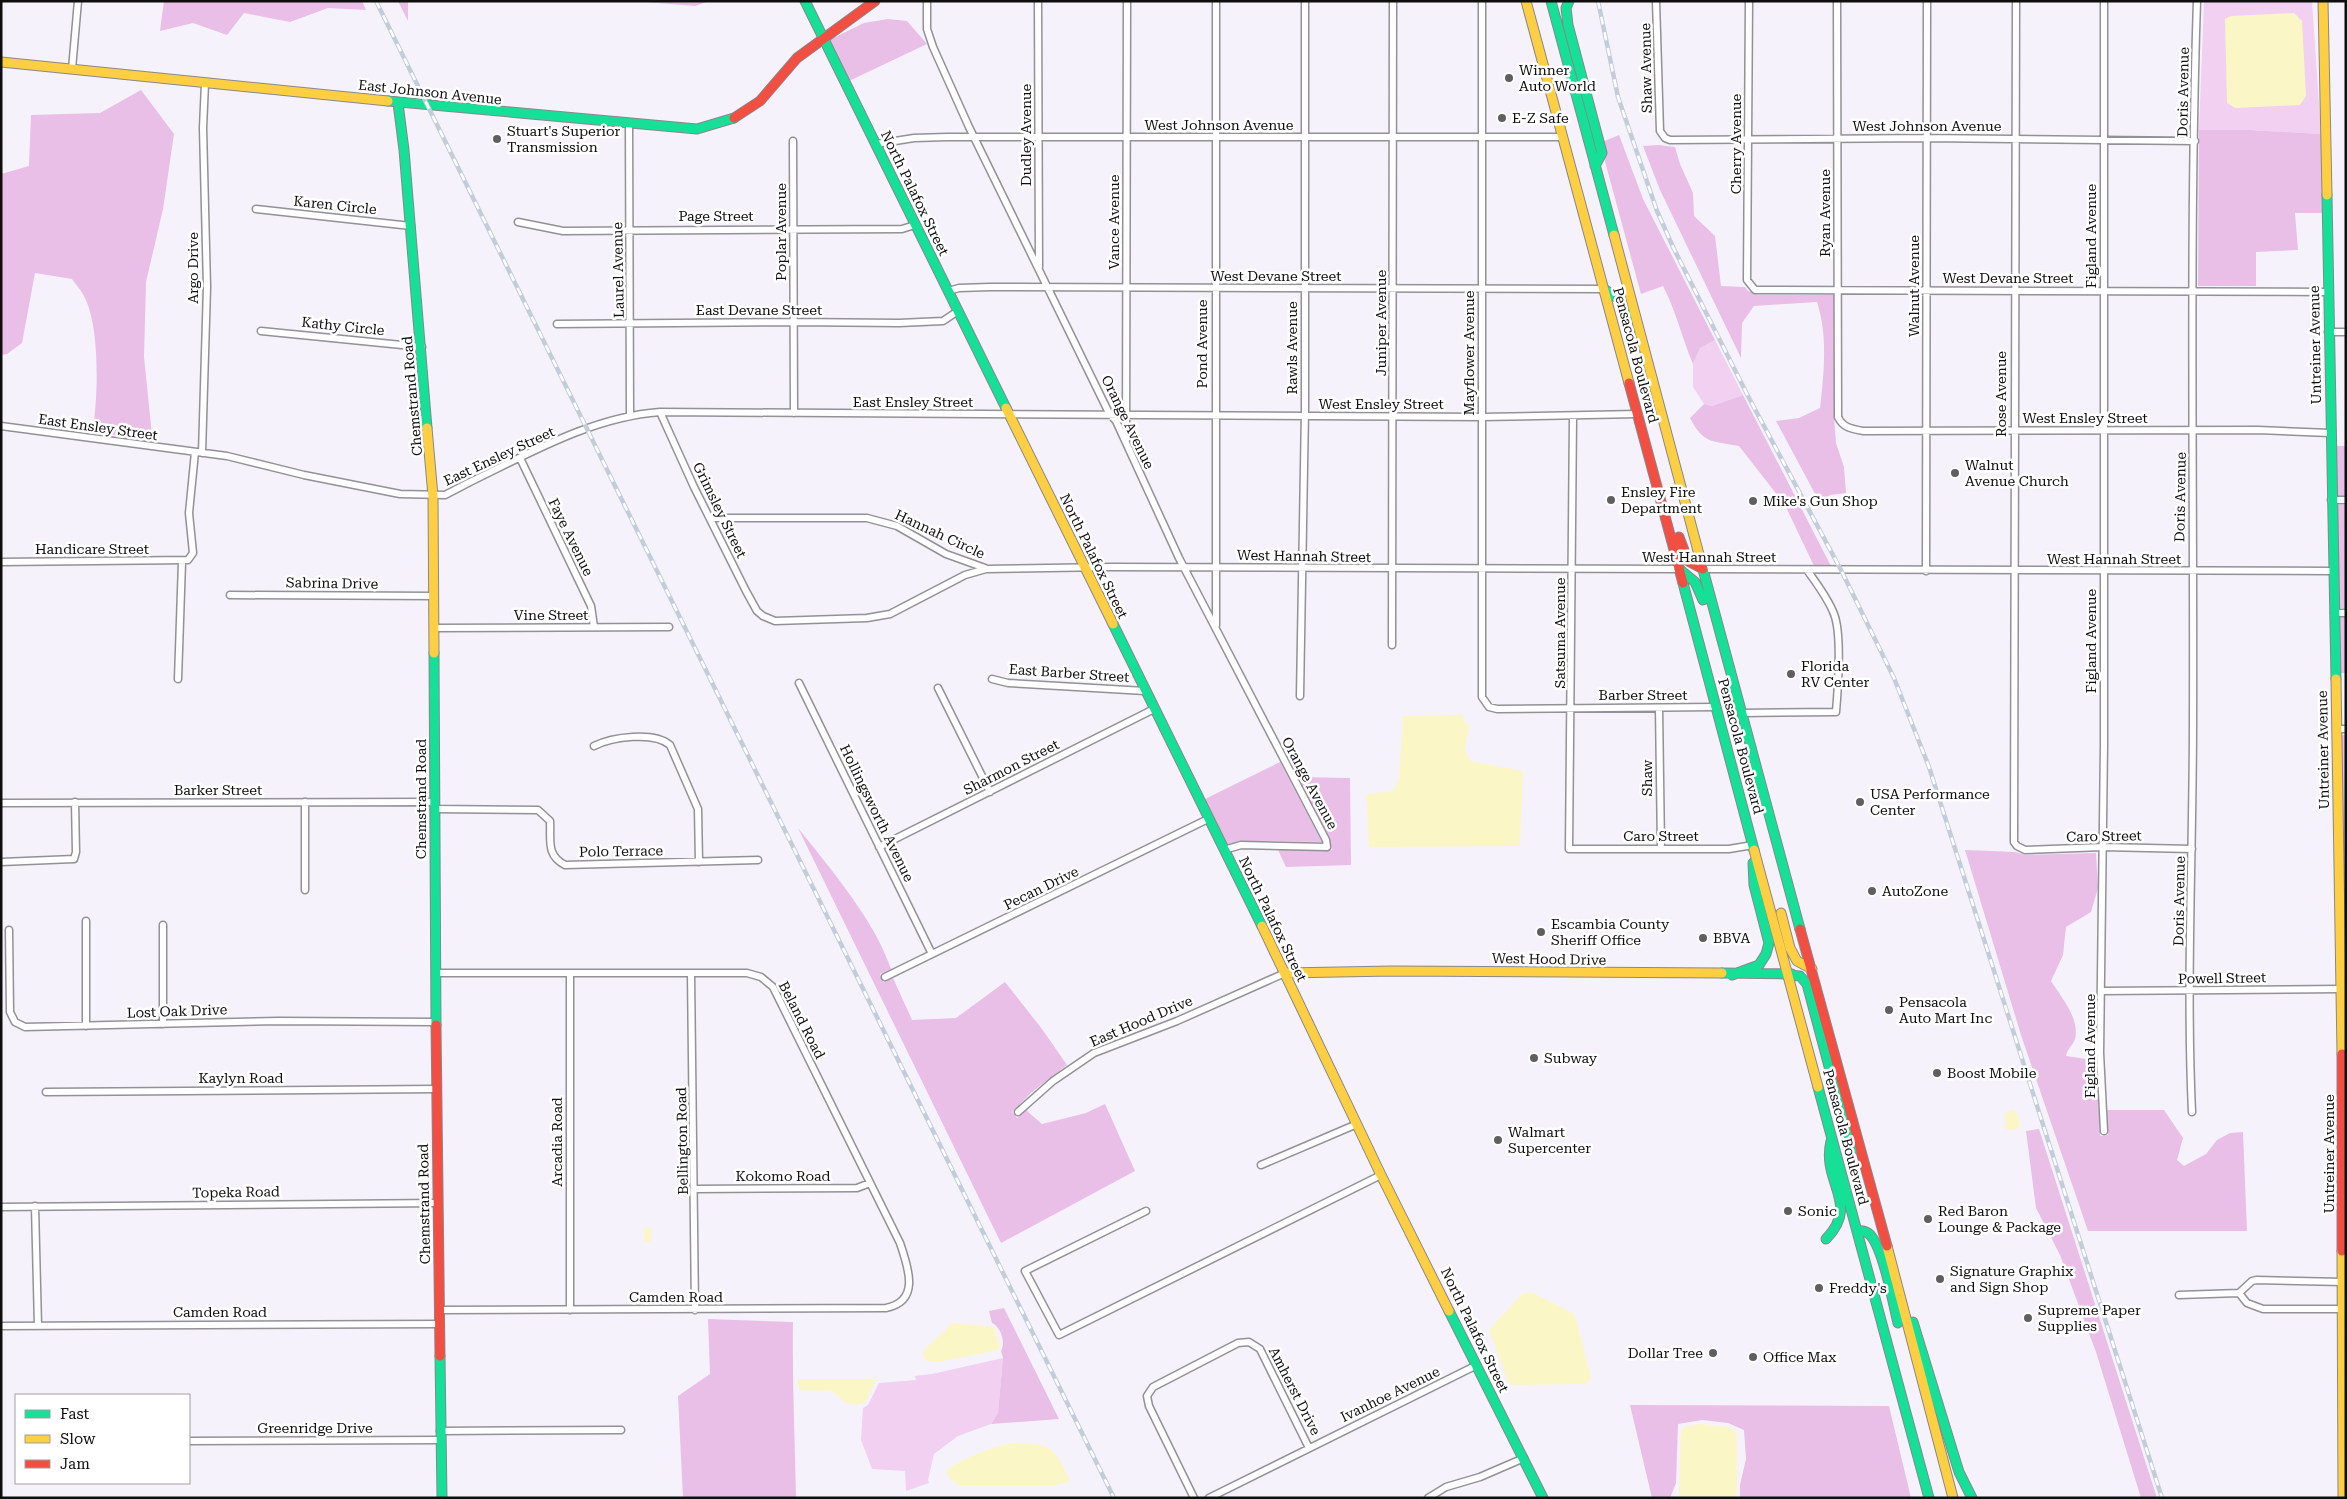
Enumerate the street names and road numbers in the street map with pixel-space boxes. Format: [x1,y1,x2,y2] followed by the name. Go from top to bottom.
[1637,22,1655,113] street label: Shaw Avenue
[2174,46,2192,137] street label: Doris Avenue
[357,76,503,108] street label: East Johnson Avenue
[1018,83,1034,186] street label: Dudley Avenue
[1728,93,1744,194] street label: Cherry Avenue
[1144,117,1294,133] street label: West Johnson Avenue
[1852,118,2002,134] street label: West Johnson Avenue
[878,128,952,258] street label: North Palafox Street
[1817,169,1833,257] street label: Ryan Avenue
[1106,174,1122,269] street label: Vance Avenue
[773,183,789,281] street label: Poplar Avenue
[2083,183,2099,288] street label: Figland Avenue
[293,193,378,217] street label: Karen Circle
[678,208,754,224] street label: Page Street
[609,221,627,318] street label: Laurel Avenue
[185,232,201,304] street label: Argo Drive
[1906,235,1922,337] street label: Walnut Avenue
[1211,268,1341,284] street label: West Devane Street
[1373,270,1389,376] street label: Juniper Avenue
[1943,270,2073,286] street label: West Devane Street
[1610,285,1662,425] street label: Pensacola Boulevard
[2306,285,2324,405] street label: Untreiner Avenue
[1461,290,1477,415] street label: Mayflower Avenue
[1194,299,1210,389] street label: Pond Avenue
[1284,301,1300,395] street label: Rawls Avenue
[696,302,822,318] street label: East Devane Street
[301,314,386,338] street label: Kathy Circle
[399,335,425,457] street label: Chemstrand Road
[1993,351,2009,437] street label: Rose Avenue
[1098,372,1158,472] street label: Orange Avenue
[853,394,973,410] street label: East Ensley Street
[1318,396,1444,412] street label: West Ensley Street
[2022,410,2148,426] street label: West Ensley Street
[37,411,159,443] street label: East Ensley Street
[441,423,557,489] street label: East Ensley Street
[2171,451,2189,542] street label: Doris Avenue
[690,460,750,560] street label: Grimsley Street
[1057,491,1131,621] street label: North Palafox Street
[545,496,597,579] street label: Faye Avenue
[892,506,988,562] street label: Hannah Circle
[35,541,149,557] street label: Handicare Street
[1237,547,1371,565] street label: West Hannah Street
[1642,549,1776,565] street label: West Hannah Street
[2047,551,2181,567] street label: West Hannah Street
[286,574,379,592] street label: Sabrina Drive
[1552,577,1568,688] street label: Satsuma Avenue
[2083,588,2099,693] street label: Figland Avenue
[514,607,588,623] street label: Vine Street
[1008,661,1130,685] street label: East Barber Street
[1715,676,1767,816] street label: Pensacola Boulevard
[1599,687,1687,703] street label: Barber Street
[2314,690,2332,810] street label: Untreiner Avenue
[1279,734,1341,832] street label: Orange Avenue
[960,736,1062,798] street label: Sharmon Street
[413,739,429,859] street label: Chemstrand Road
[837,742,917,884] street label: Hollingsworth Avenue
[1639,759,1655,796] street label: Shaw
[174,782,262,798] street label: Barker Street
[2066,827,2142,845] street label: Caro Street
[1623,828,1699,844] street label: Caro Street
[579,842,664,860] street label: Polo Terrace
[1236,854,1310,984] street label: North Palafox Street
[2170,855,2188,946] street label: Doris Avenue
[1001,863,1081,913] street label: Pecan Drive
[1492,950,1607,968] street label: West Hood Drive
[2178,969,2266,987] street label: Powell Street
[776,979,828,1061] street label: Beland Road
[1087,992,1195,1050] street label: East Hood Drive
[2082,993,2098,1098] street label: Figland Avenue
[127,1001,228,1021] street label: Lost Oak Drive
[1820,1067,1872,1207] street label: Pensacola Boulevard
[198,1070,284,1086] street label: Kaylyn Road
[673,1087,691,1195] street label: Bellington Road
[2321,1094,2337,1214] street label: Untreiner Avenue
[549,1097,565,1187] street label: Arcadia Road
[415,1144,433,1264] street label: Chemstrand Road
[736,1168,830,1184] street label: Kokomo Road
[192,1183,280,1201] street label: Topeka Road
[1438,1265,1512,1395] street label: North Palafox Street
[629,1289,723,1305] street label: Camden Road
[173,1304,267,1320] street label: Camden Road
[1266,1344,1324,1438] street label: Amherst Drive
[1338,1363,1443,1425] street label: Ivanhoe Avenue
[257,1420,373,1436] street label: Greenridge Drive

